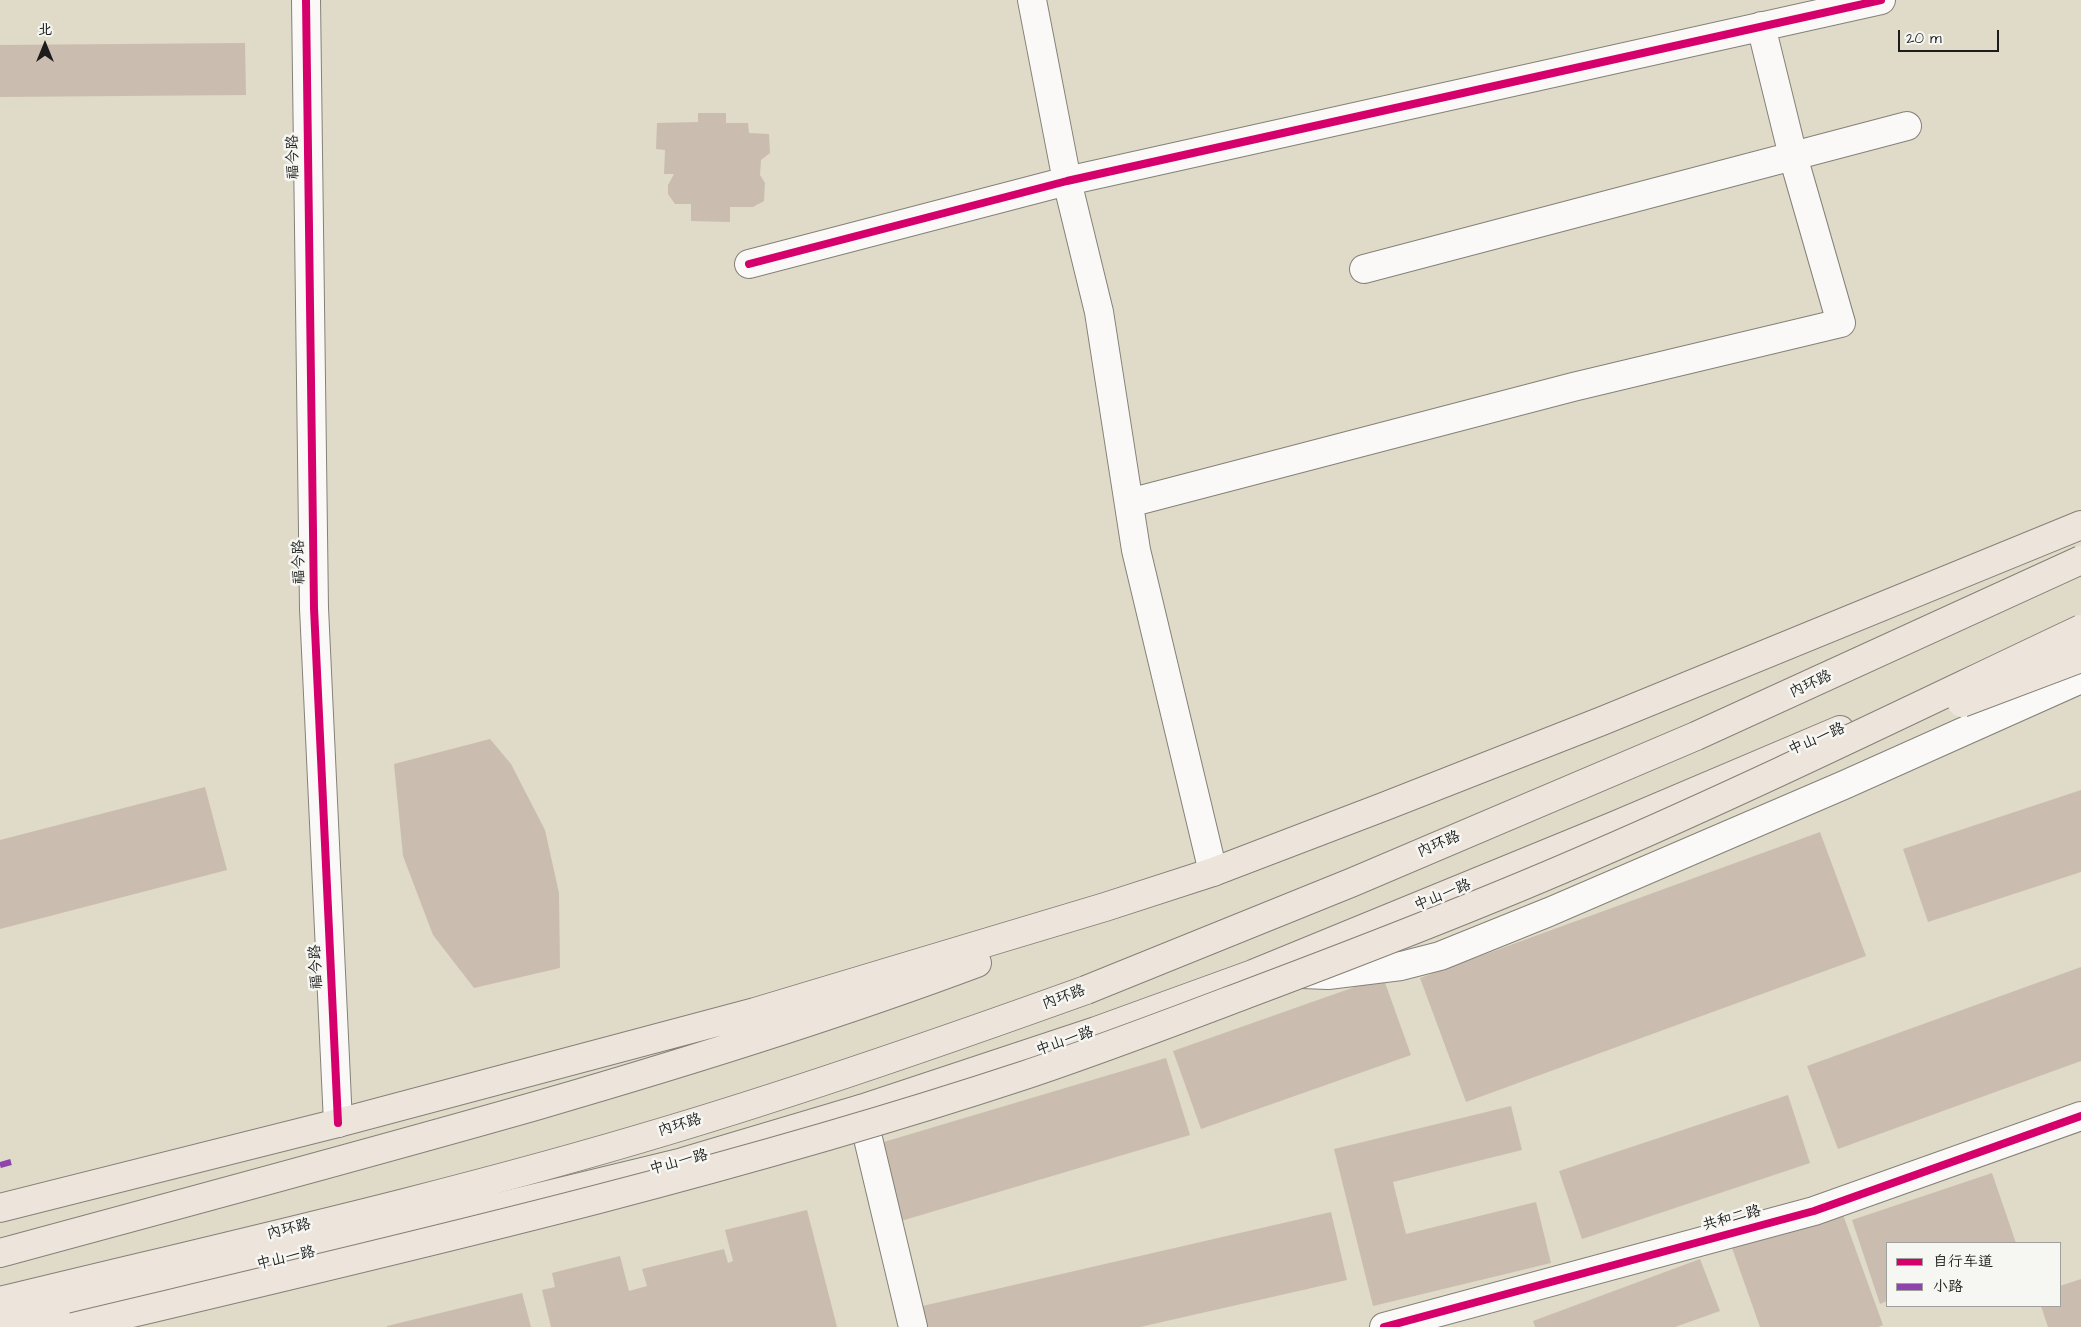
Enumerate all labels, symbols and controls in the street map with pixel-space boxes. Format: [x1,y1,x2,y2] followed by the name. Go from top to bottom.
[20,20,70,70] north arrow
[38,20,52,40] text: 北
[1901,20,2002,52] scale bar
[1906,28,1942,49] text: 20 m
[285,134,303,180] street label: 福今路
[291,539,309,585] street label: 福今路
[1787,667,1835,703] street label: 内环路
[1786,720,1848,760] street label: 中山一路
[1415,828,1463,862] street label: 内环路
[1412,876,1474,916] street label: 中山一路
[307,944,327,990] street label: 福今路
[1040,982,1088,1014] street label: 内环路
[1034,1024,1096,1060] street label: 中山一路
[656,1111,704,1141] street label: 内环路
[648,1147,710,1179] street label: 中山一路
[1701,1203,1763,1235] street label: 共和二路
[265,1216,313,1244] street label: 内环路
[1886,1242,2061,1307] legend
[255,1243,317,1275] street label: 中山一路
[1933,1251,1993,1272] text: 自行车道
[1933,1276,1963,1297] text: 小路

